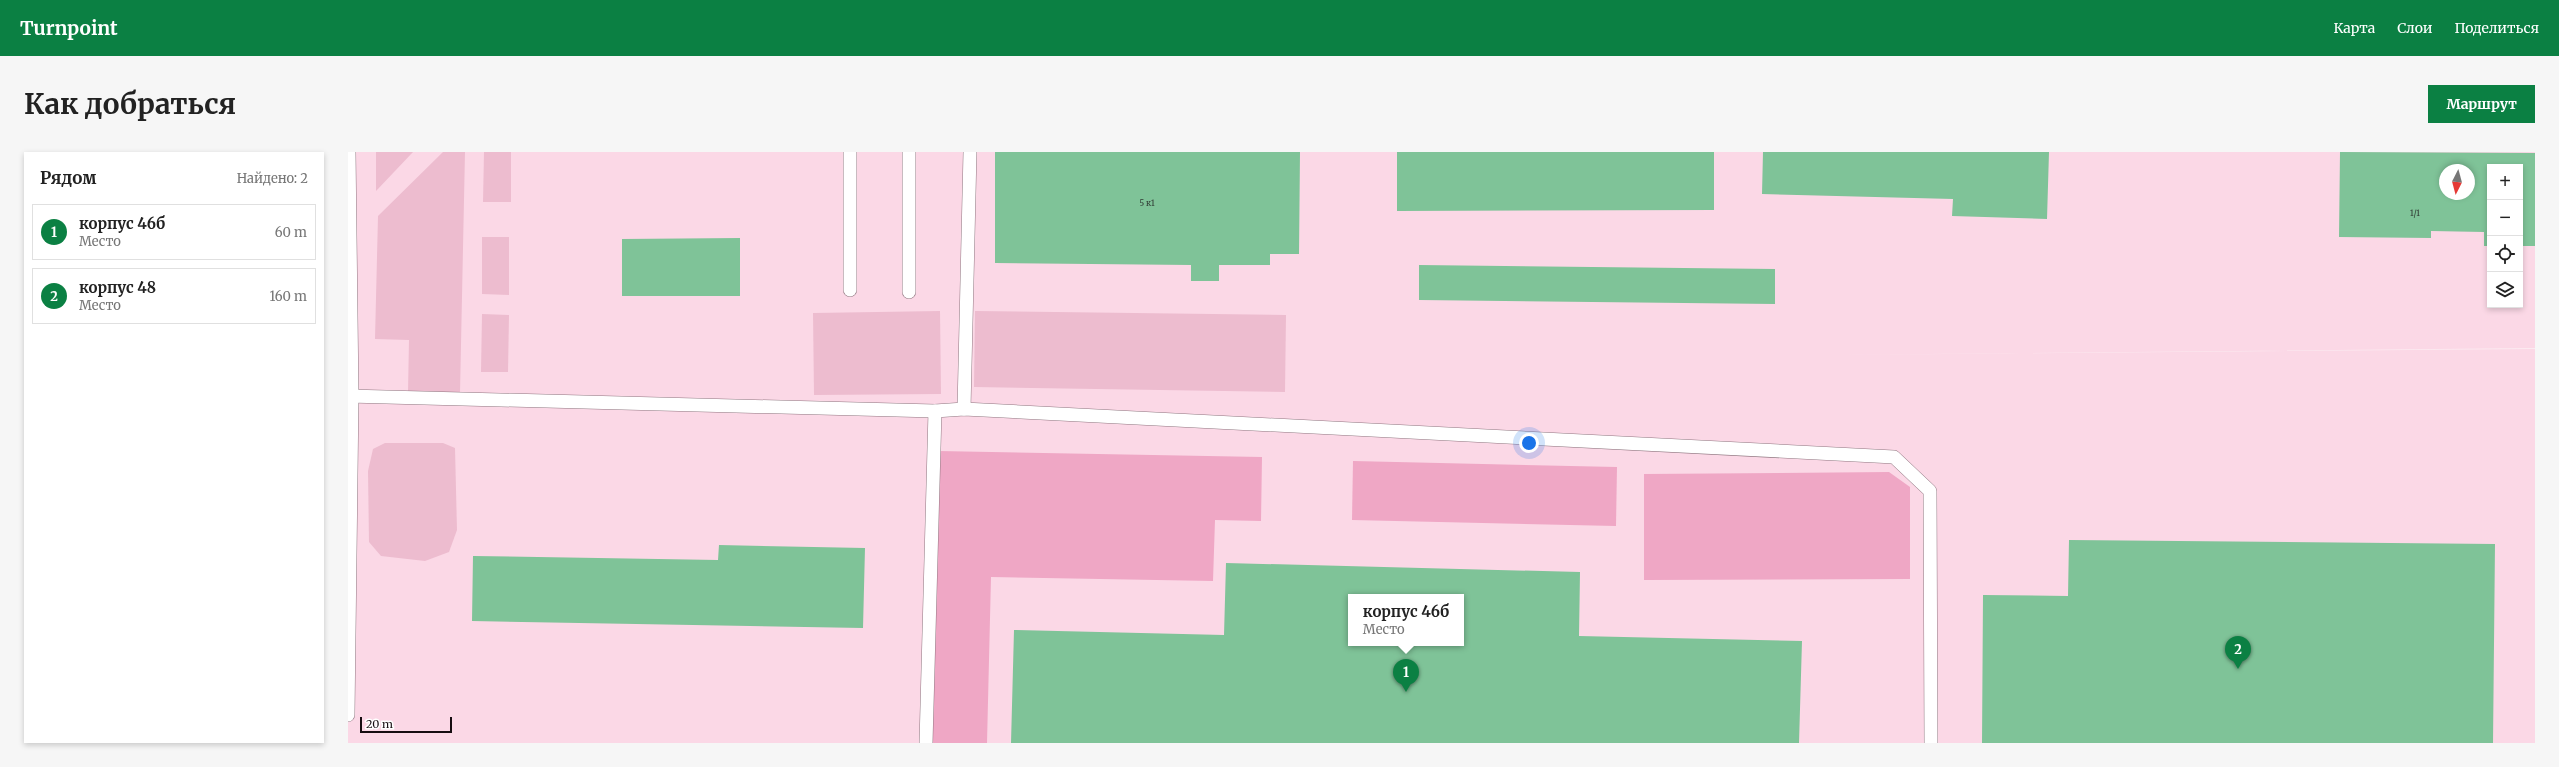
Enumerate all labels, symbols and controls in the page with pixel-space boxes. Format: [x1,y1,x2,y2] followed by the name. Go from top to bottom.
[20,16,118,40] text: Turnpoint
[2333,19,2375,37] text: Карта
[2397,19,2432,37] text: Слои
[2454,19,2539,37] text: Поделиться
[2428,85,2535,123] button: Маршрут
[24,86,236,122] text: Как добраться
[2439,164,2475,200] north arrow
[2487,164,2523,308] map controls
[2487,164,2523,200] button: +
[40,167,96,189] text: Рядом
[237,170,308,187] text: Найдено: 2
[1139,198,1155,208] house number: 5 к1
[2487,200,2523,236] button: −
[2410,208,2420,218] house number: 1/1
[79,214,165,233] text: корпус 46б
[51,224,57,241] text: 1
[275,224,307,241] text: 60 m
[79,233,121,250] text: Место
[2487,236,2523,272] button: locate
[2487,272,2523,308] button: layers
[79,278,156,297] text: корпус 48
[50,288,58,305] text: 2
[269,288,307,305] text: 160 m
[79,297,121,314] text: Место
[1519,433,1539,453] your location
[1348,594,1464,646] popup
[1363,602,1449,621] text: корпус 46б
[1363,621,1405,638] text: Место
[2225,636,2251,669] pin: 2
[1393,659,1419,692] pin: 1
[360,715,452,734] scale bar
[366,717,393,731] text: 20 m

